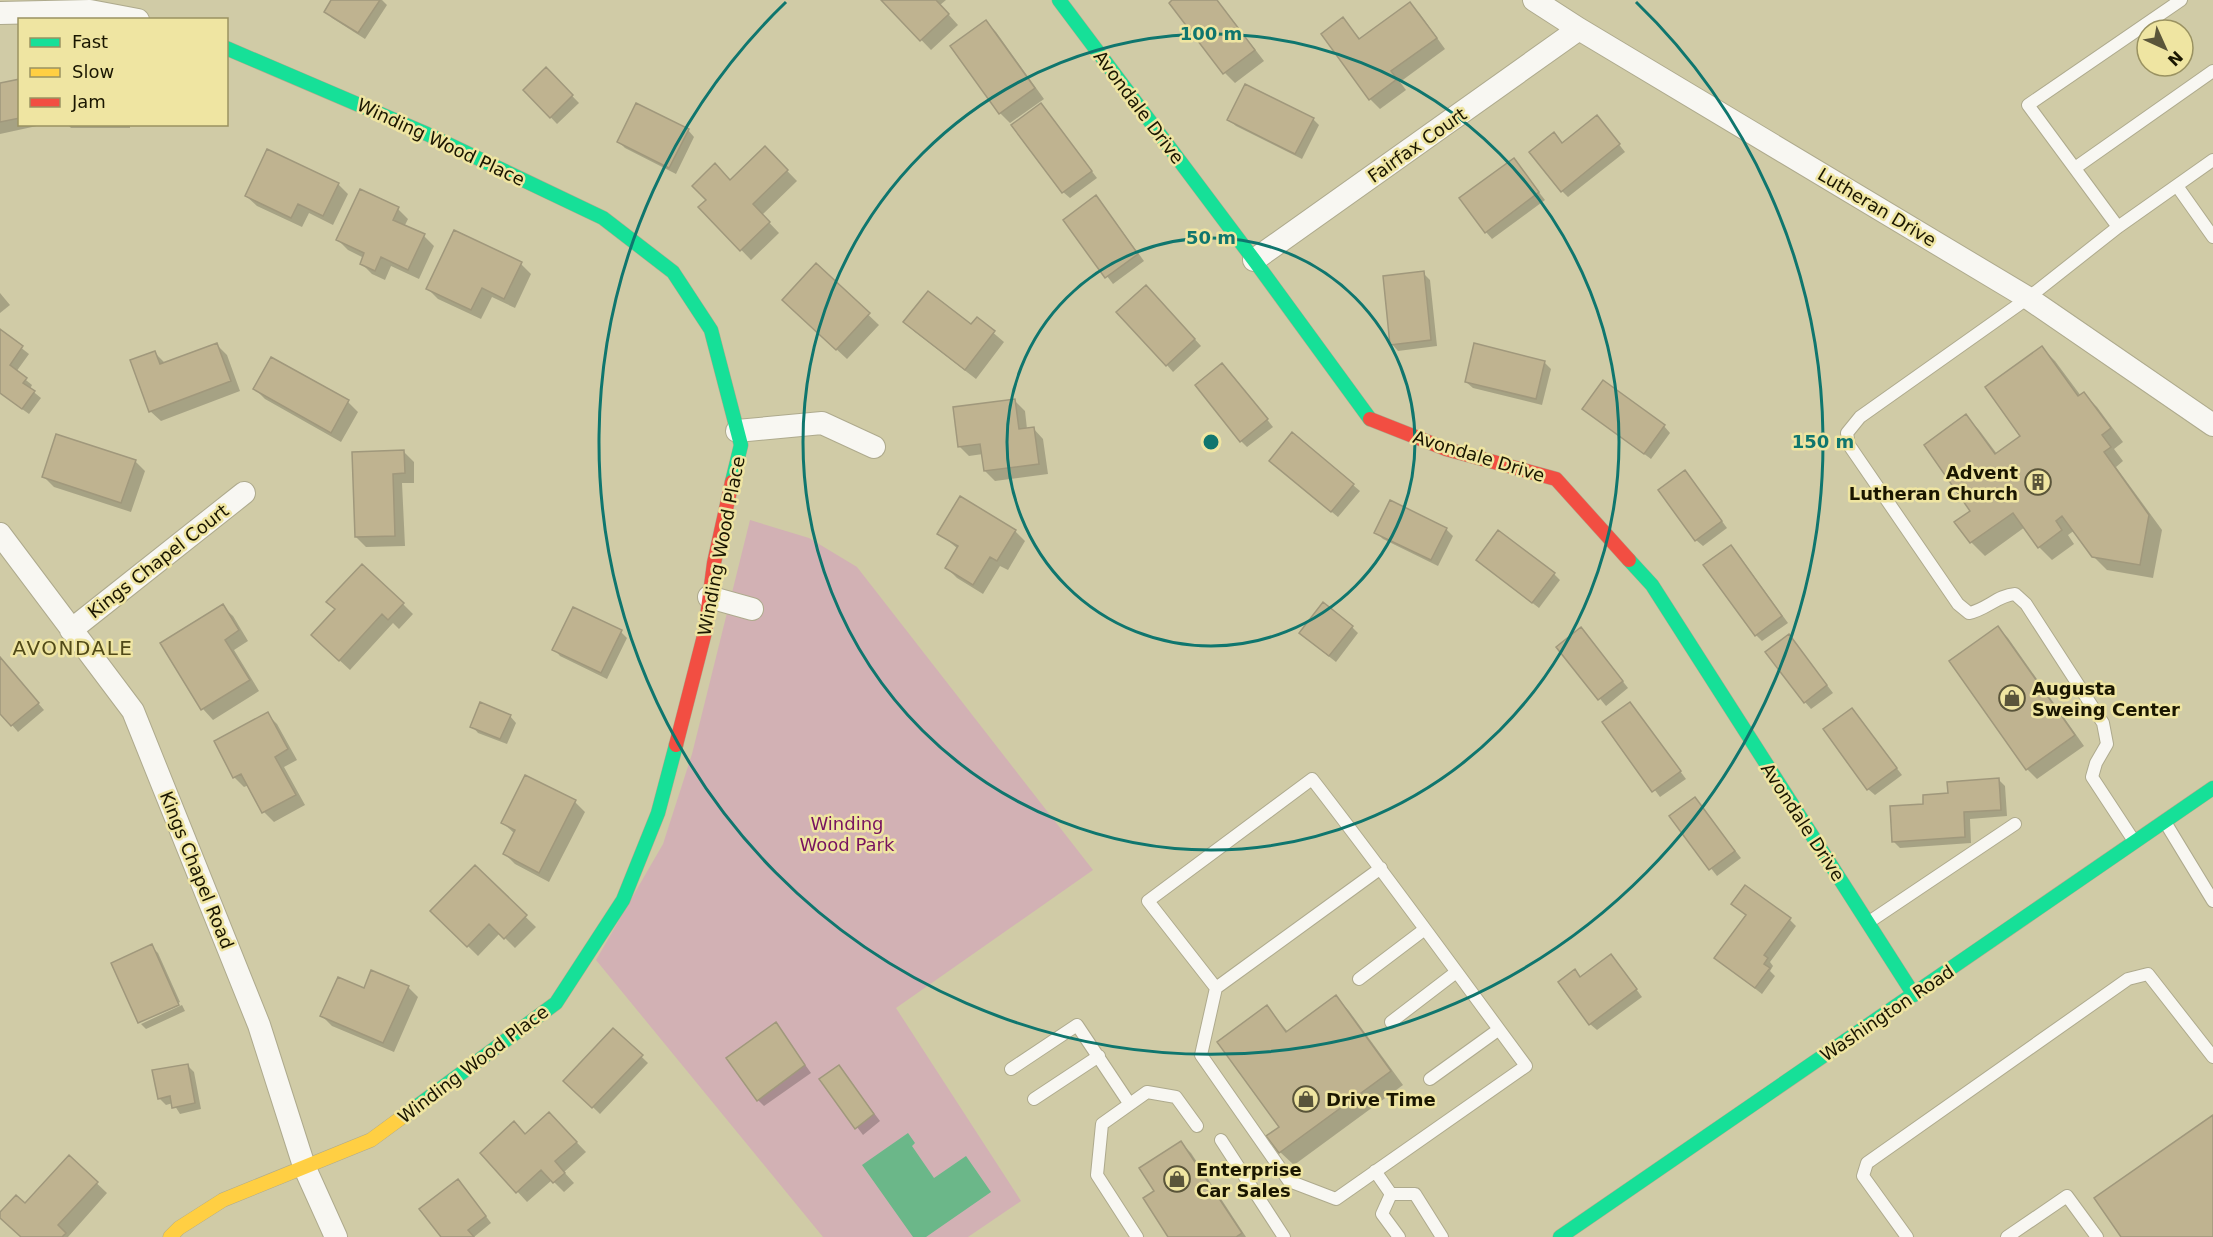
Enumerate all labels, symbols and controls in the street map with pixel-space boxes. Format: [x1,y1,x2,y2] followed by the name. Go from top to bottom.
[18,18,228,126] legend
[2135,18,2195,78] north arrow
[1180,23,1242,44] text: 100 m
[72,31,108,52] text: Fast
[1090,46,1188,168] street label: Avondale Drive
[2164,47,2187,70] text: N
[72,61,114,82] text: Slow
[71,91,106,112] text: Jam
[354,94,528,190] street label: Winding Wood Place
[1364,103,1470,187] street label: Fairfax Court
[1814,163,1940,251] street label: Lutheran Drive
[1186,227,1236,248] text: 50 m
[1411,426,1547,486] street label: Avondale Drive
[1792,431,1854,452] text: 150 m
[1201,432,1221,452] centre of rings
[693,454,749,638] street label: Winding Wood Place
[1849,462,2018,504] place label: Advent Lutheran Church
[2023,467,2053,497] building icon: Advent Lutheran Church
[84,500,232,622] street label: Kings Chapel Court
[13,636,133,660] district label: AVONDALE
[2032,678,2180,720] place label: Augusta Sweing Center
[1997,683,2027,713] shop icon: Augusta Sweing Center
[1757,759,1849,885] street label: Avondale Drive
[156,788,238,952] street label: Kings Chapel Road
[800,813,895,855] park label: Winding Wood Park
[1816,960,1958,1066] street label: Washington Road
[394,1001,552,1127] street label: Winding Wood Place
[1291,1084,1321,1114] shop icon: Drive Time
[1326,1089,1436,1110] place label: Drive Time
[1196,1159,1302,1201] place label: Enterprise Car Sales
[1162,1164,1192,1194] shop icon: Enterprise Car Sales

